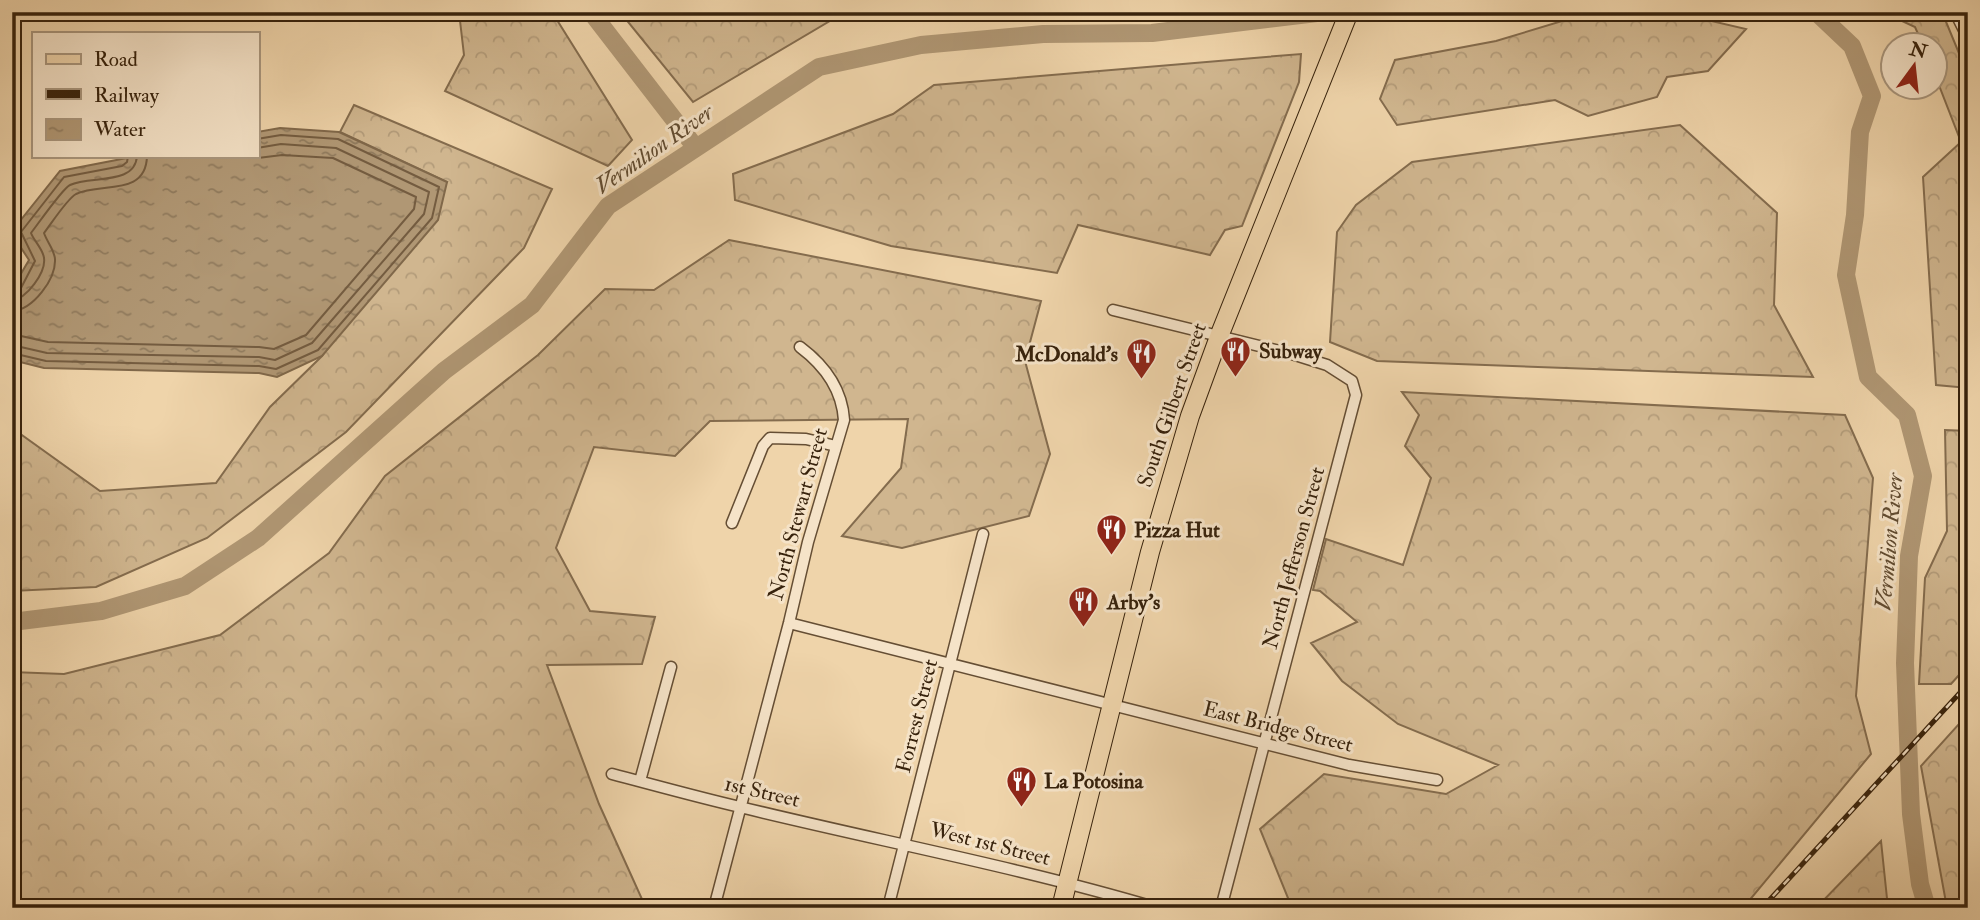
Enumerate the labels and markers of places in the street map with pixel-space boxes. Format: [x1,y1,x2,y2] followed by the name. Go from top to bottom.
[1219,334,1253,378] restaurant icon: Subway
[1124,337,1158,381] restaurant icon: McDonald's
[1259,338,1323,365] place label: Subway
[1014,341,1118,368] place label: McDonald's
[1094,513,1128,557] restaurant icon: Pizza Hut
[1134,517,1220,544] place label: Pizza Hut
[1067,585,1101,629] restaurant icon: Arby's
[1106,589,1160,616] place label: Arby's
[1004,764,1038,808] restaurant icon: La Potosina
[1044,768,1145,795] place label: La Potosina

